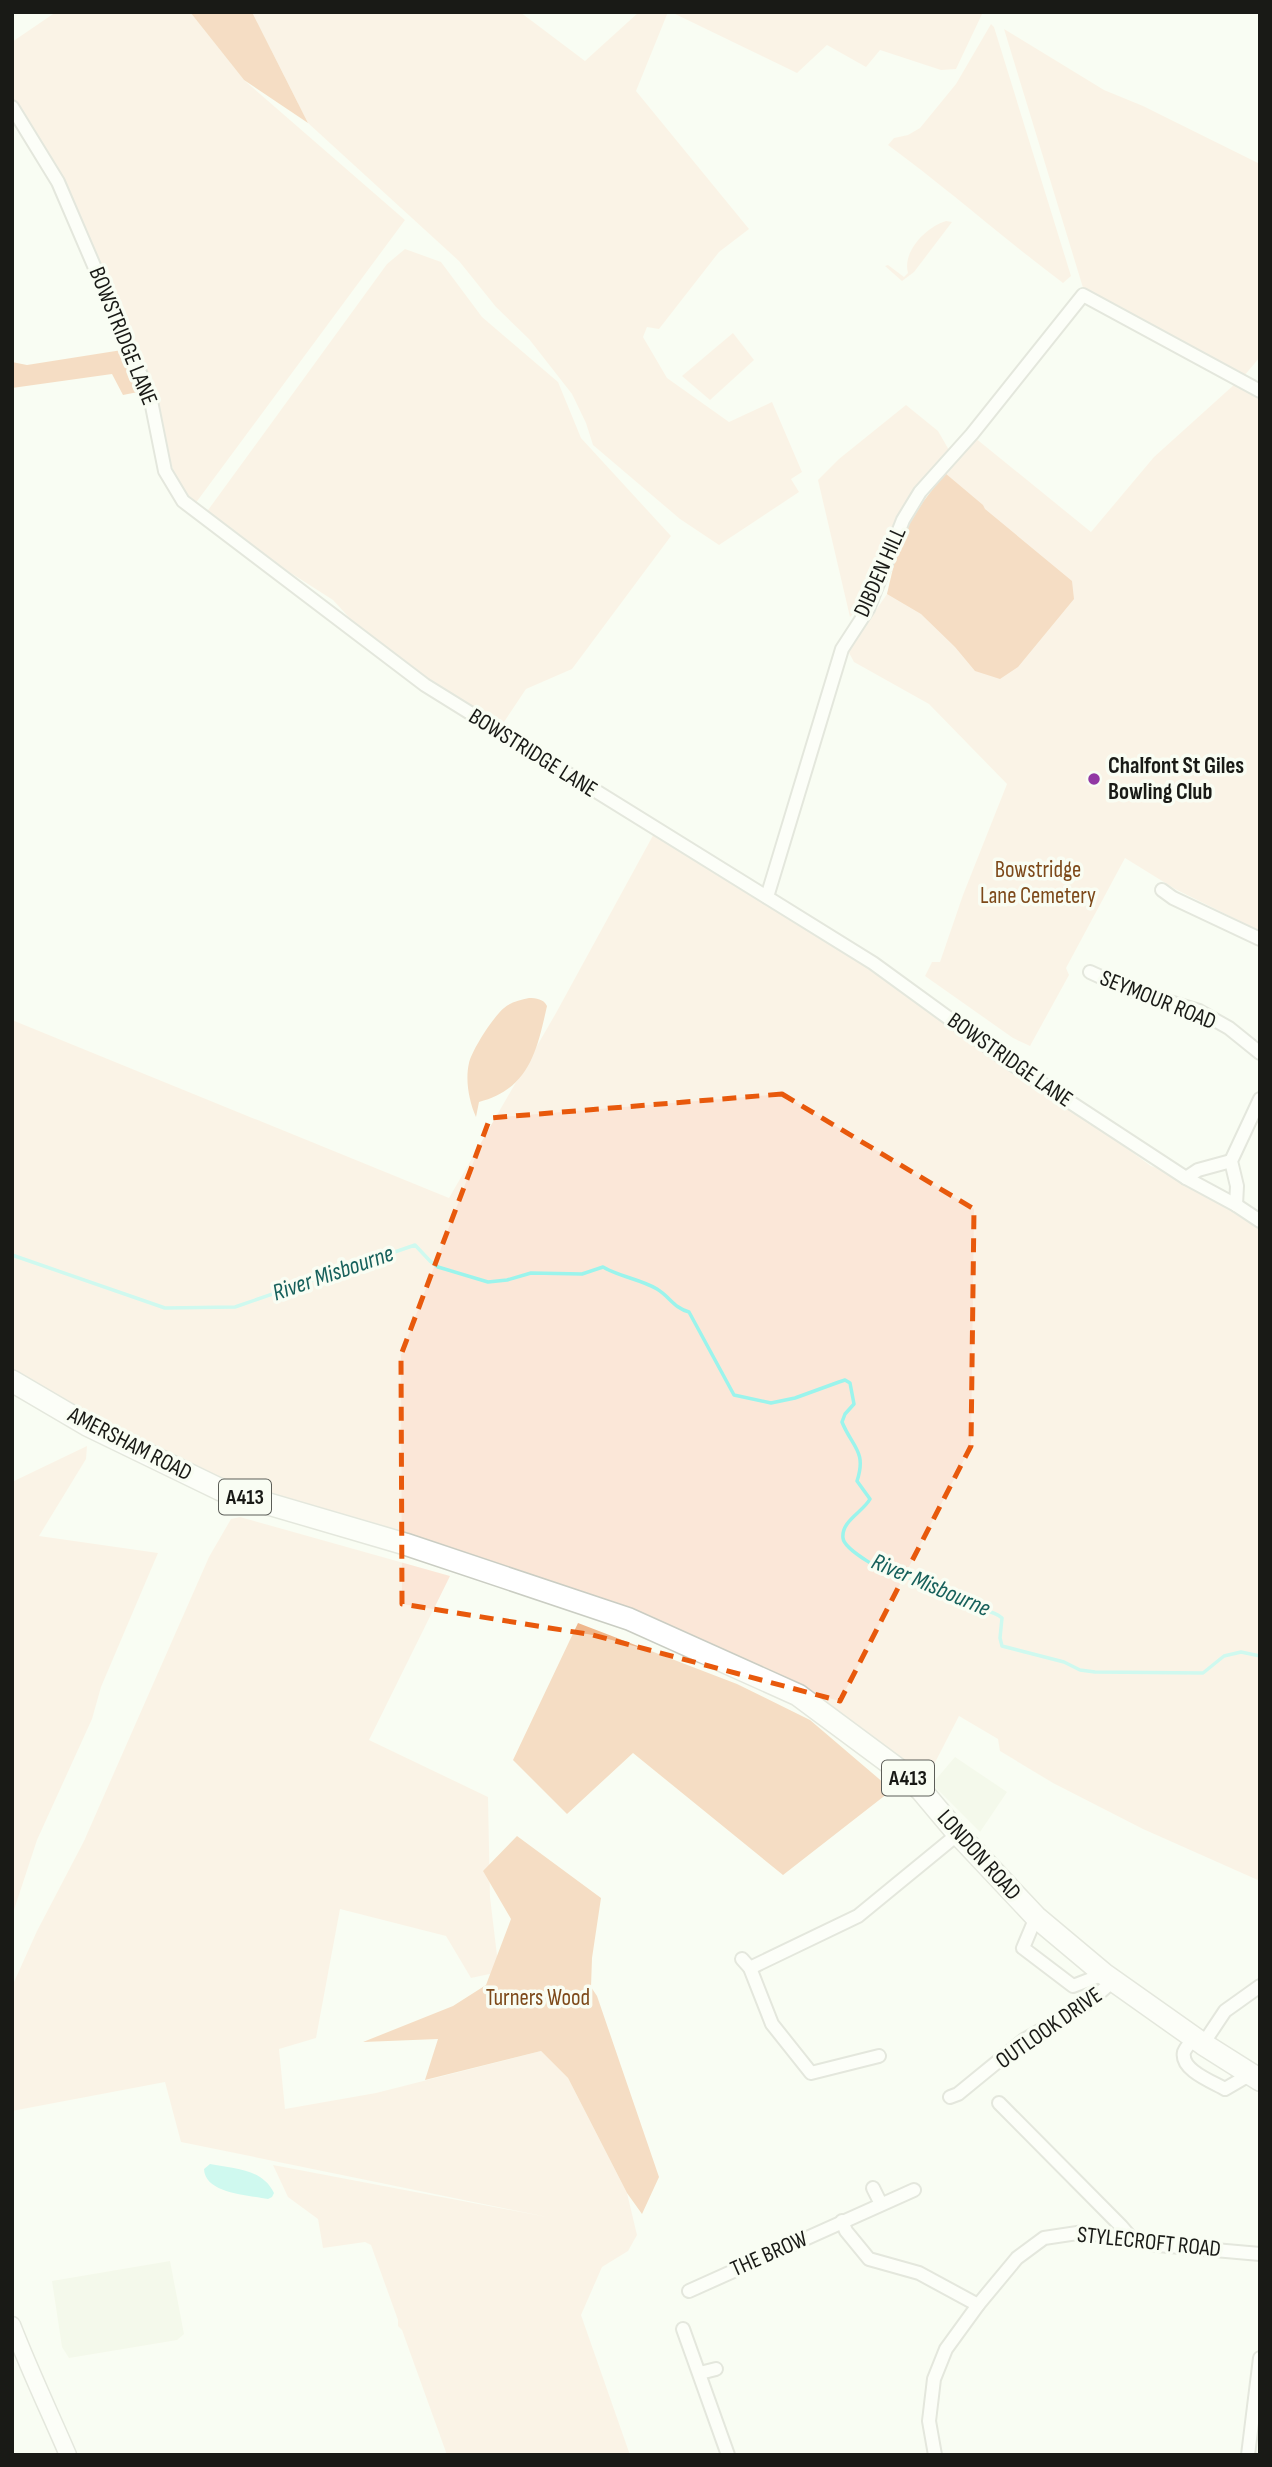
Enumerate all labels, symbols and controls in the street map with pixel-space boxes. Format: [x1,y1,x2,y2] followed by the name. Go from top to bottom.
[83,263,163,409] street label: BOWSTRIDGE LANE
[848,522,912,621] street label: DIBDEN HILL
[463,702,603,804] street label: BOWSTRIDGE LANE
[1108,752,1244,806] place label: Chalfont St Giles Bowling Club
[1086,771,1102,787] marker: Chalfont St Giles Bowling Club
[980,856,1096,910] park label: Bowstridge Lane Cemetery
[1096,964,1220,1036] street label: SEYMOUR ROAD
[942,1007,1078,1113] street label: BOWSTRIDGE LANE
[269,1239,397,1307] water label: River Misbourne
[63,1400,197,1487] street label: AMERSHAM ROAD
[219,1480,271,1514] road number: A413
[867,1547,995,1623] water label: River Misbourne
[882,1760,934,1796] road number: A413
[931,1804,1027,1906] street label: LONDON ROAD
[990,1981,1108,2075] street label: OUTLOOK DRIVE
[486,1984,590,2012] park label: Turners Wood
[1076,2221,1222,2263] street label: STYLECROFT ROAD
[726,2225,812,2283] street label: THE BROW

